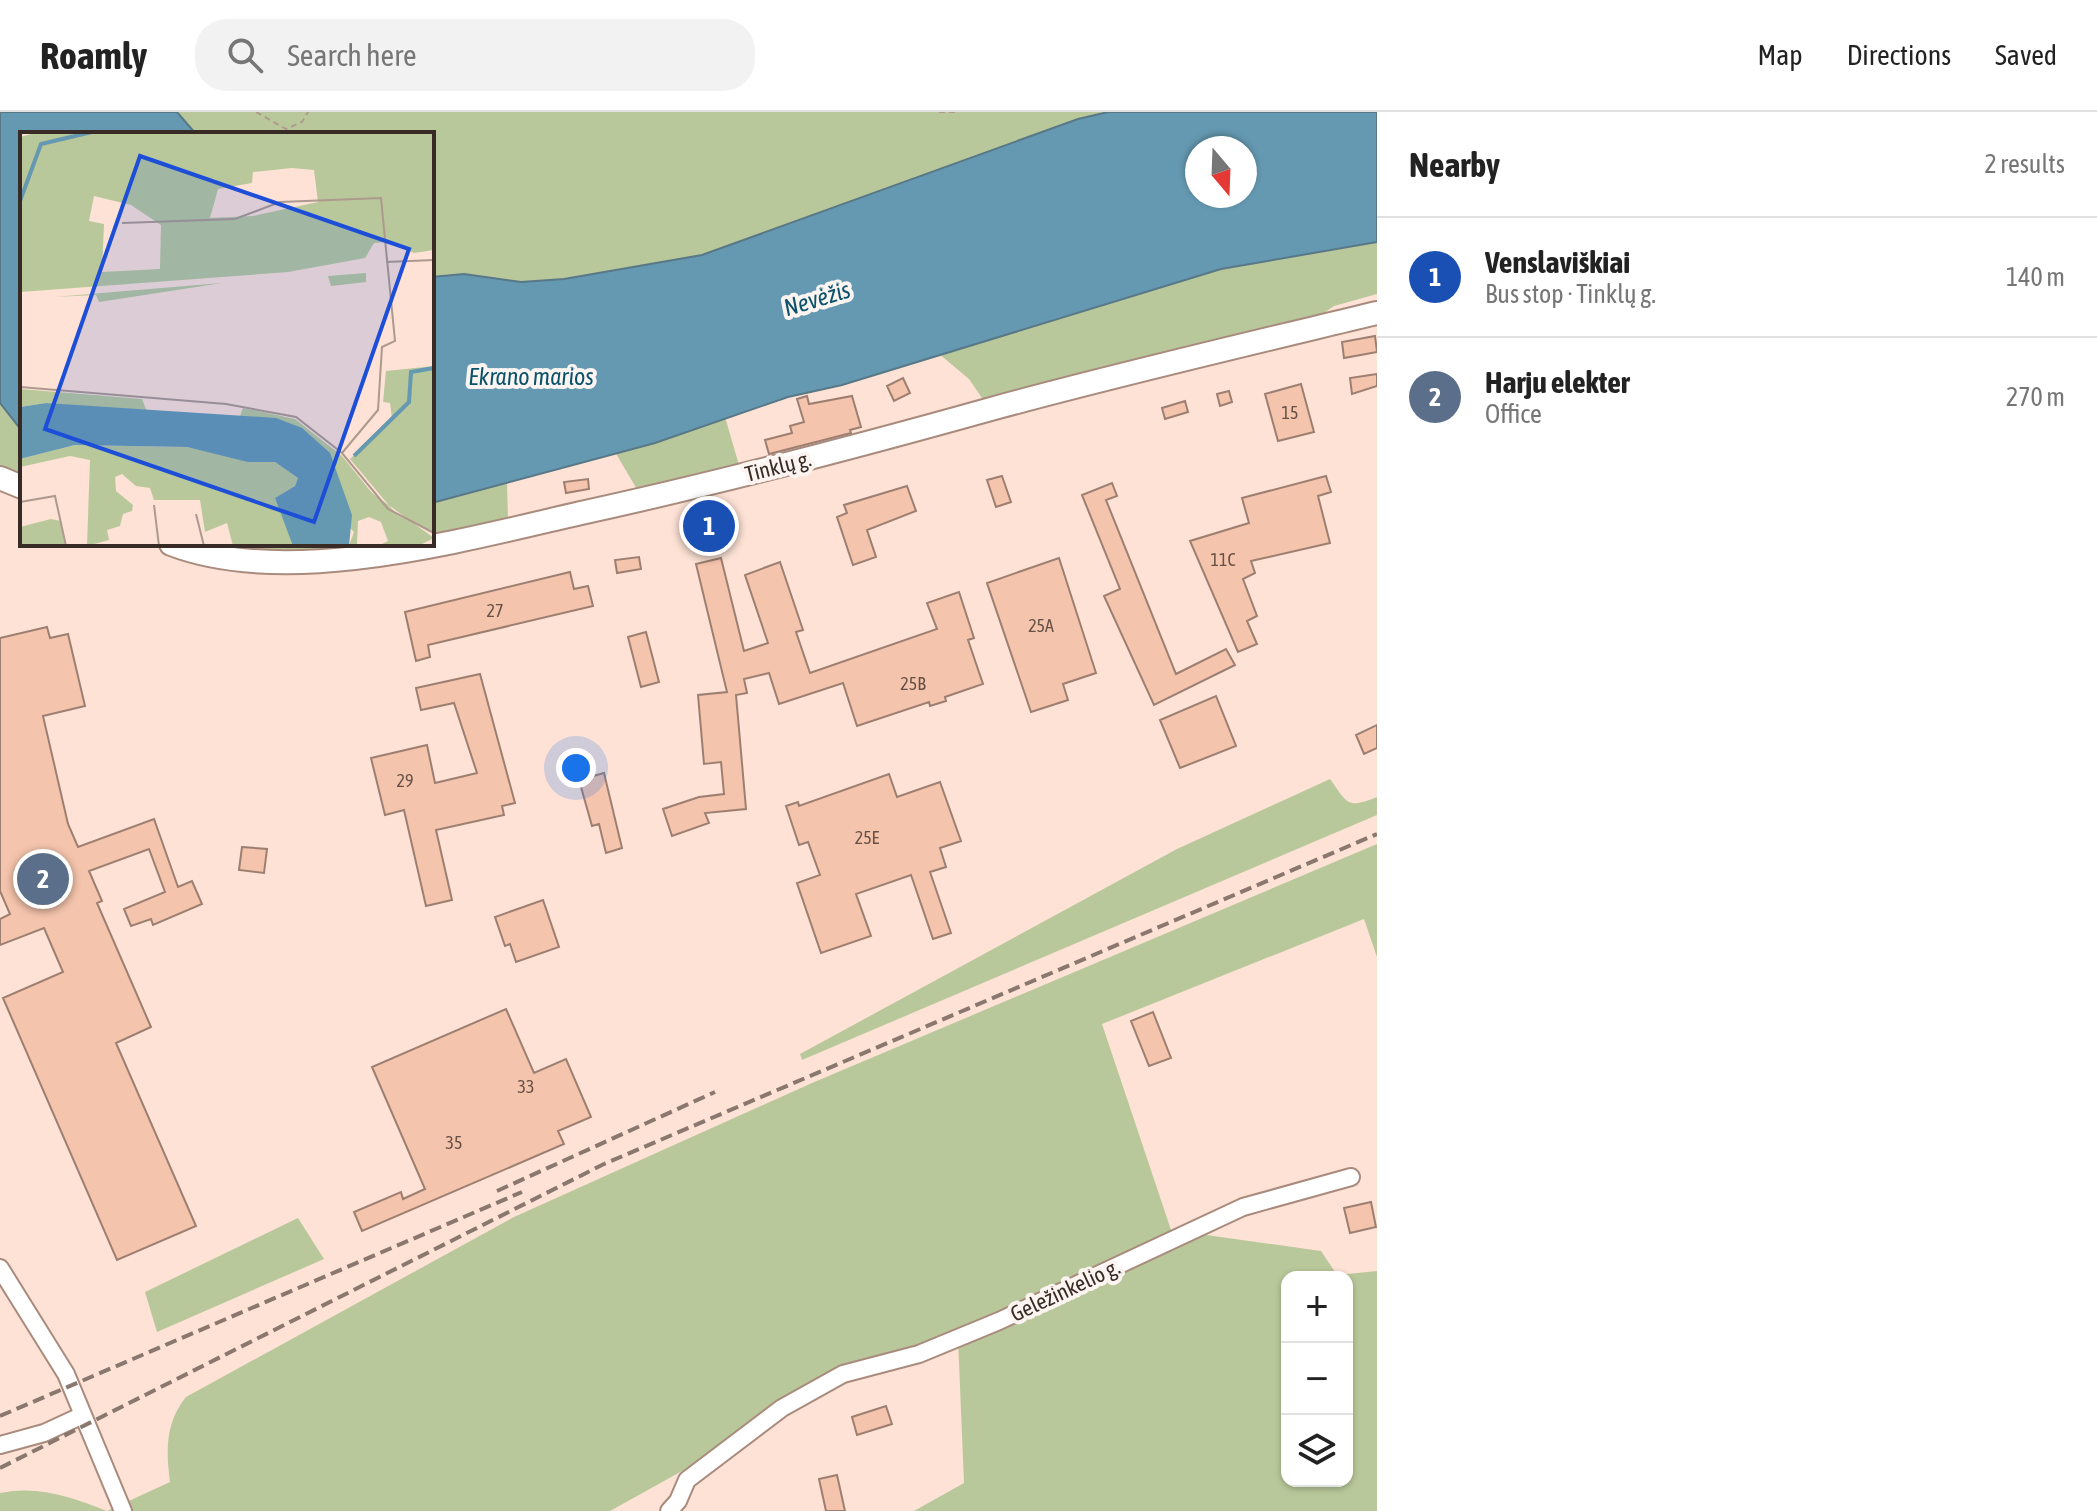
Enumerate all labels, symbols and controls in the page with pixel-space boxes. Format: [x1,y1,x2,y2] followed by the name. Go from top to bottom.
[195,19,755,91] search box
[223,33,267,77] icon: search
[40,34,147,77] text: Roamly
[287,38,417,72] text: Search here
[1758,39,1803,71] text: Map
[1847,39,1951,71] text: Directions
[1995,39,2057,71] text: Saved
[20,132,434,546] inset map
[1185,136,1257,208] north arrow
[1409,145,1500,184] text: Nearby
[1984,149,2065,179] text: 2 results
[1485,245,1630,279] text: Venslaviškiai
[1429,262,1441,292] text: 1
[2006,262,2065,292] text: 140 m
[780,276,853,321] water label: Nevėžis
[1485,279,1656,309] text: Bus stop · Tinklų g.
[468,363,594,390] water label: Ekrano marios
[1485,365,1630,399] text: Harju elekter
[1429,382,1441,412] text: 2
[2006,382,2065,412] text: 270 m
[1485,399,1542,429] text: Office
[1282,402,1298,423] house number: 15
[742,445,814,487] street label: Tinklų g.
[683,496,735,556] pin: 1
[1210,549,1236,570] house number: 11C
[487,600,503,621] house number: 27
[1028,615,1054,636] house number: 25A
[900,673,926,694] house number: 25B
[556,748,596,788] your location
[397,770,413,791] house number: 29
[855,827,880,848] house number: 25E
[17,849,69,909] pin: 2
[518,1076,534,1097] house number: 33
[446,1132,462,1153] house number: 35
[1006,1253,1124,1327] street label: Geležinkelio g.
[1281,1271,1353,1487] map controls
[1281,1271,1353,1343] button: +
[1281,1343,1353,1415] button: −
[1281,1415,1353,1487] button: layers

